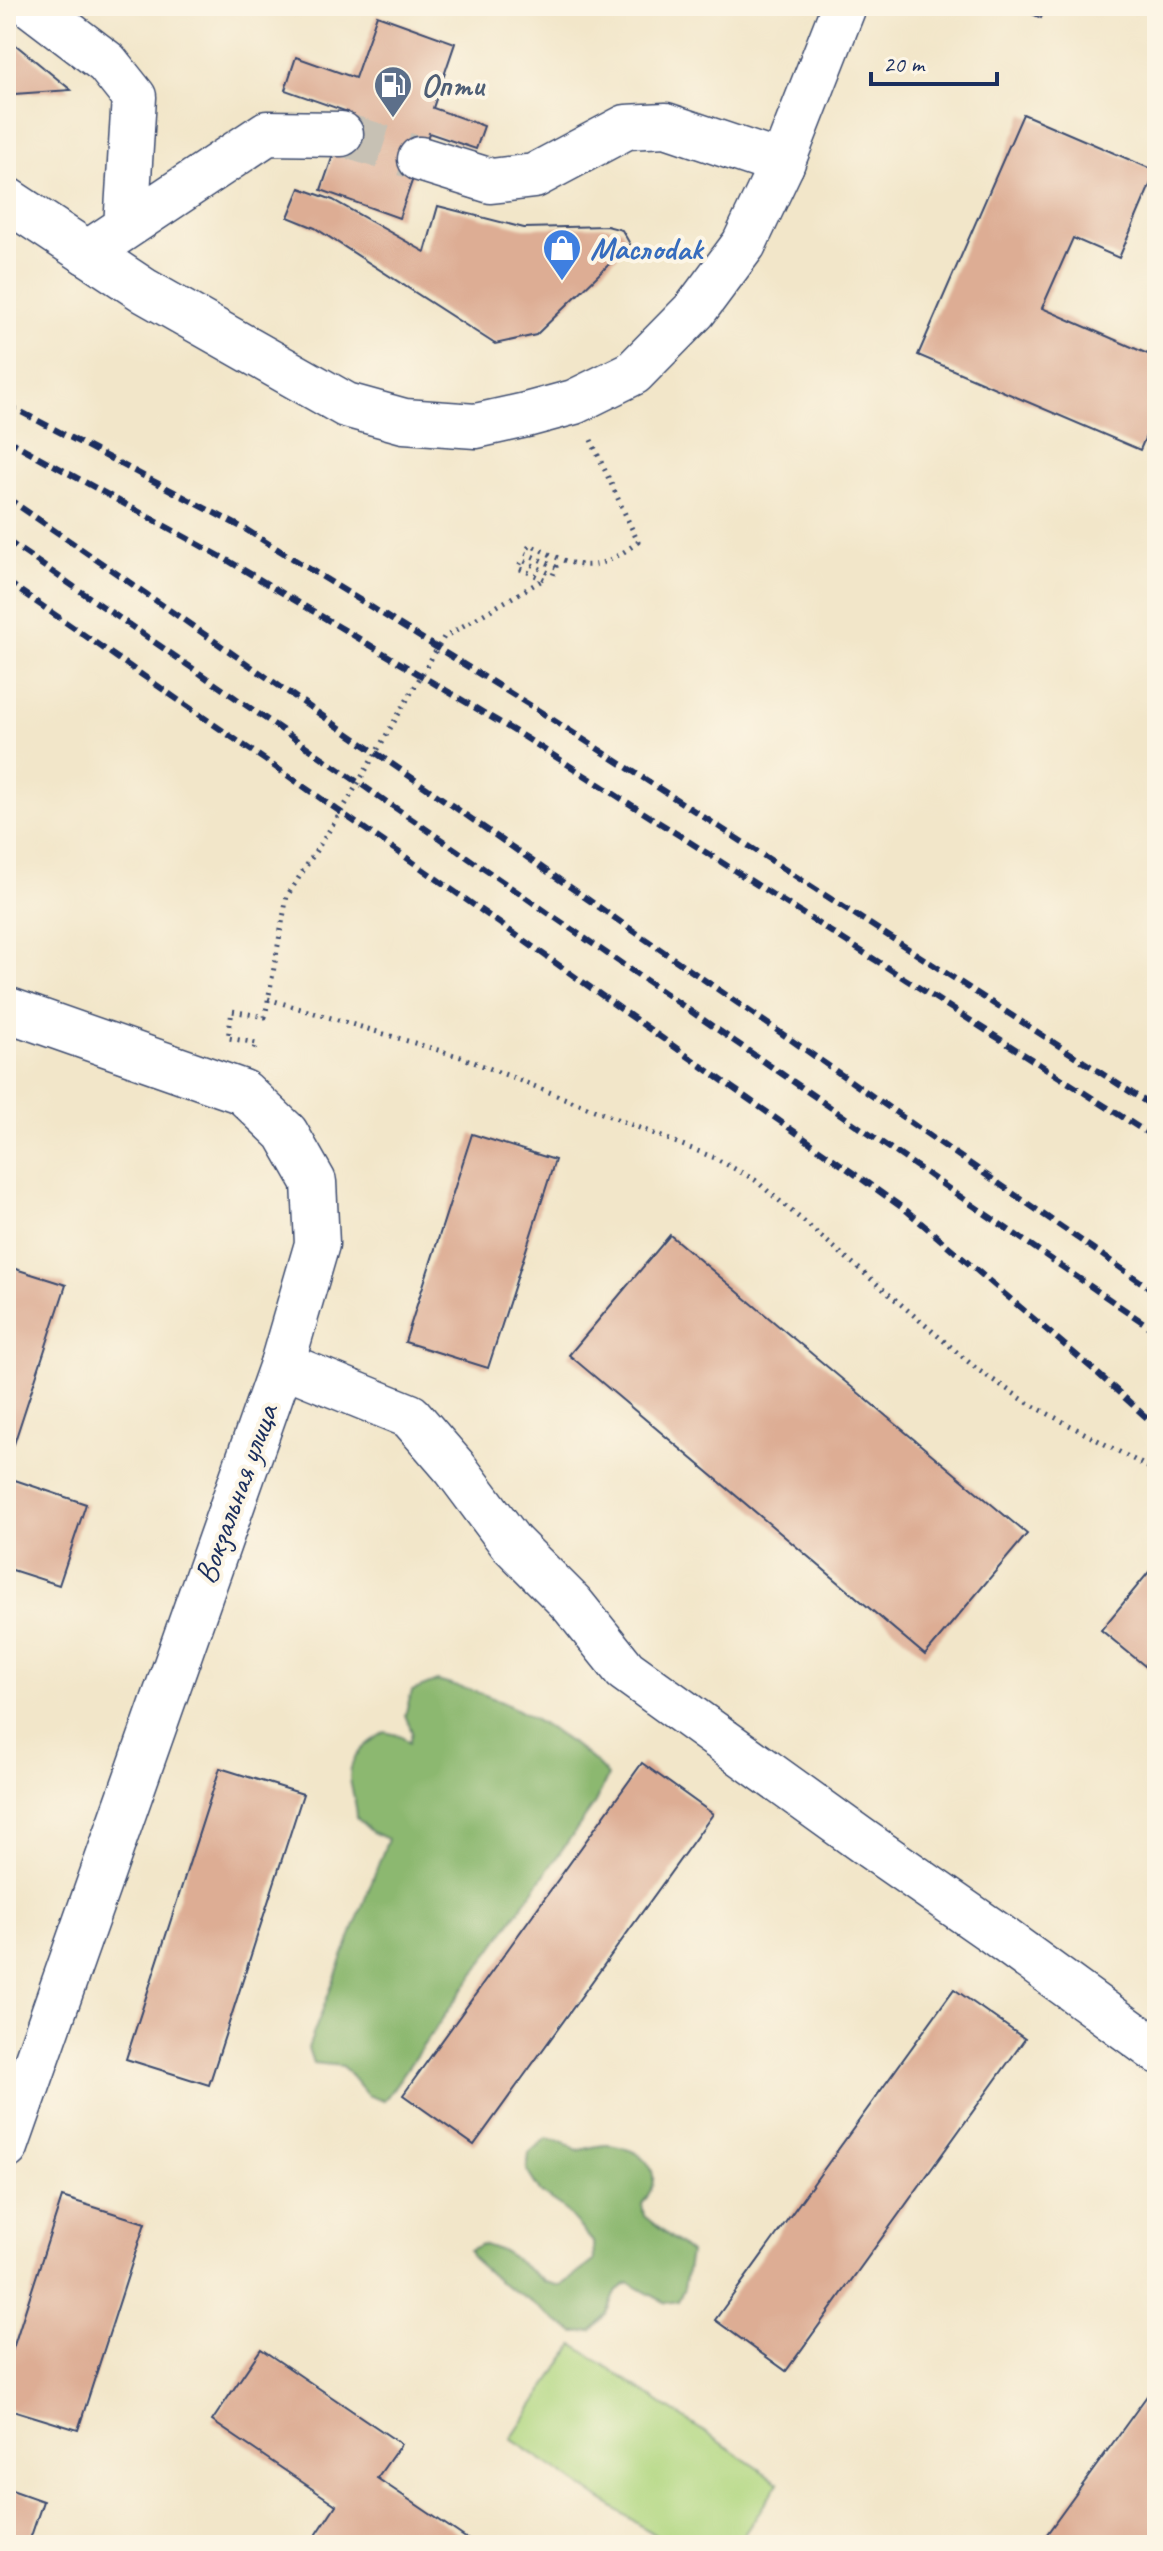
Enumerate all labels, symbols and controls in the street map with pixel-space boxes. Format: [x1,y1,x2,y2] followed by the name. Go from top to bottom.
[871,36,997,86] scale bar
[883,49,926,79] text: 20 m
[372,64,414,119] fuel station icon: Опти
[421,65,486,106] place label: Опти
[541,227,583,282] shop icon: Mаслоdak
[590,228,705,269] place label: Mаслоdak
[185,1397,288,1589] street label: Вокзальная улица

